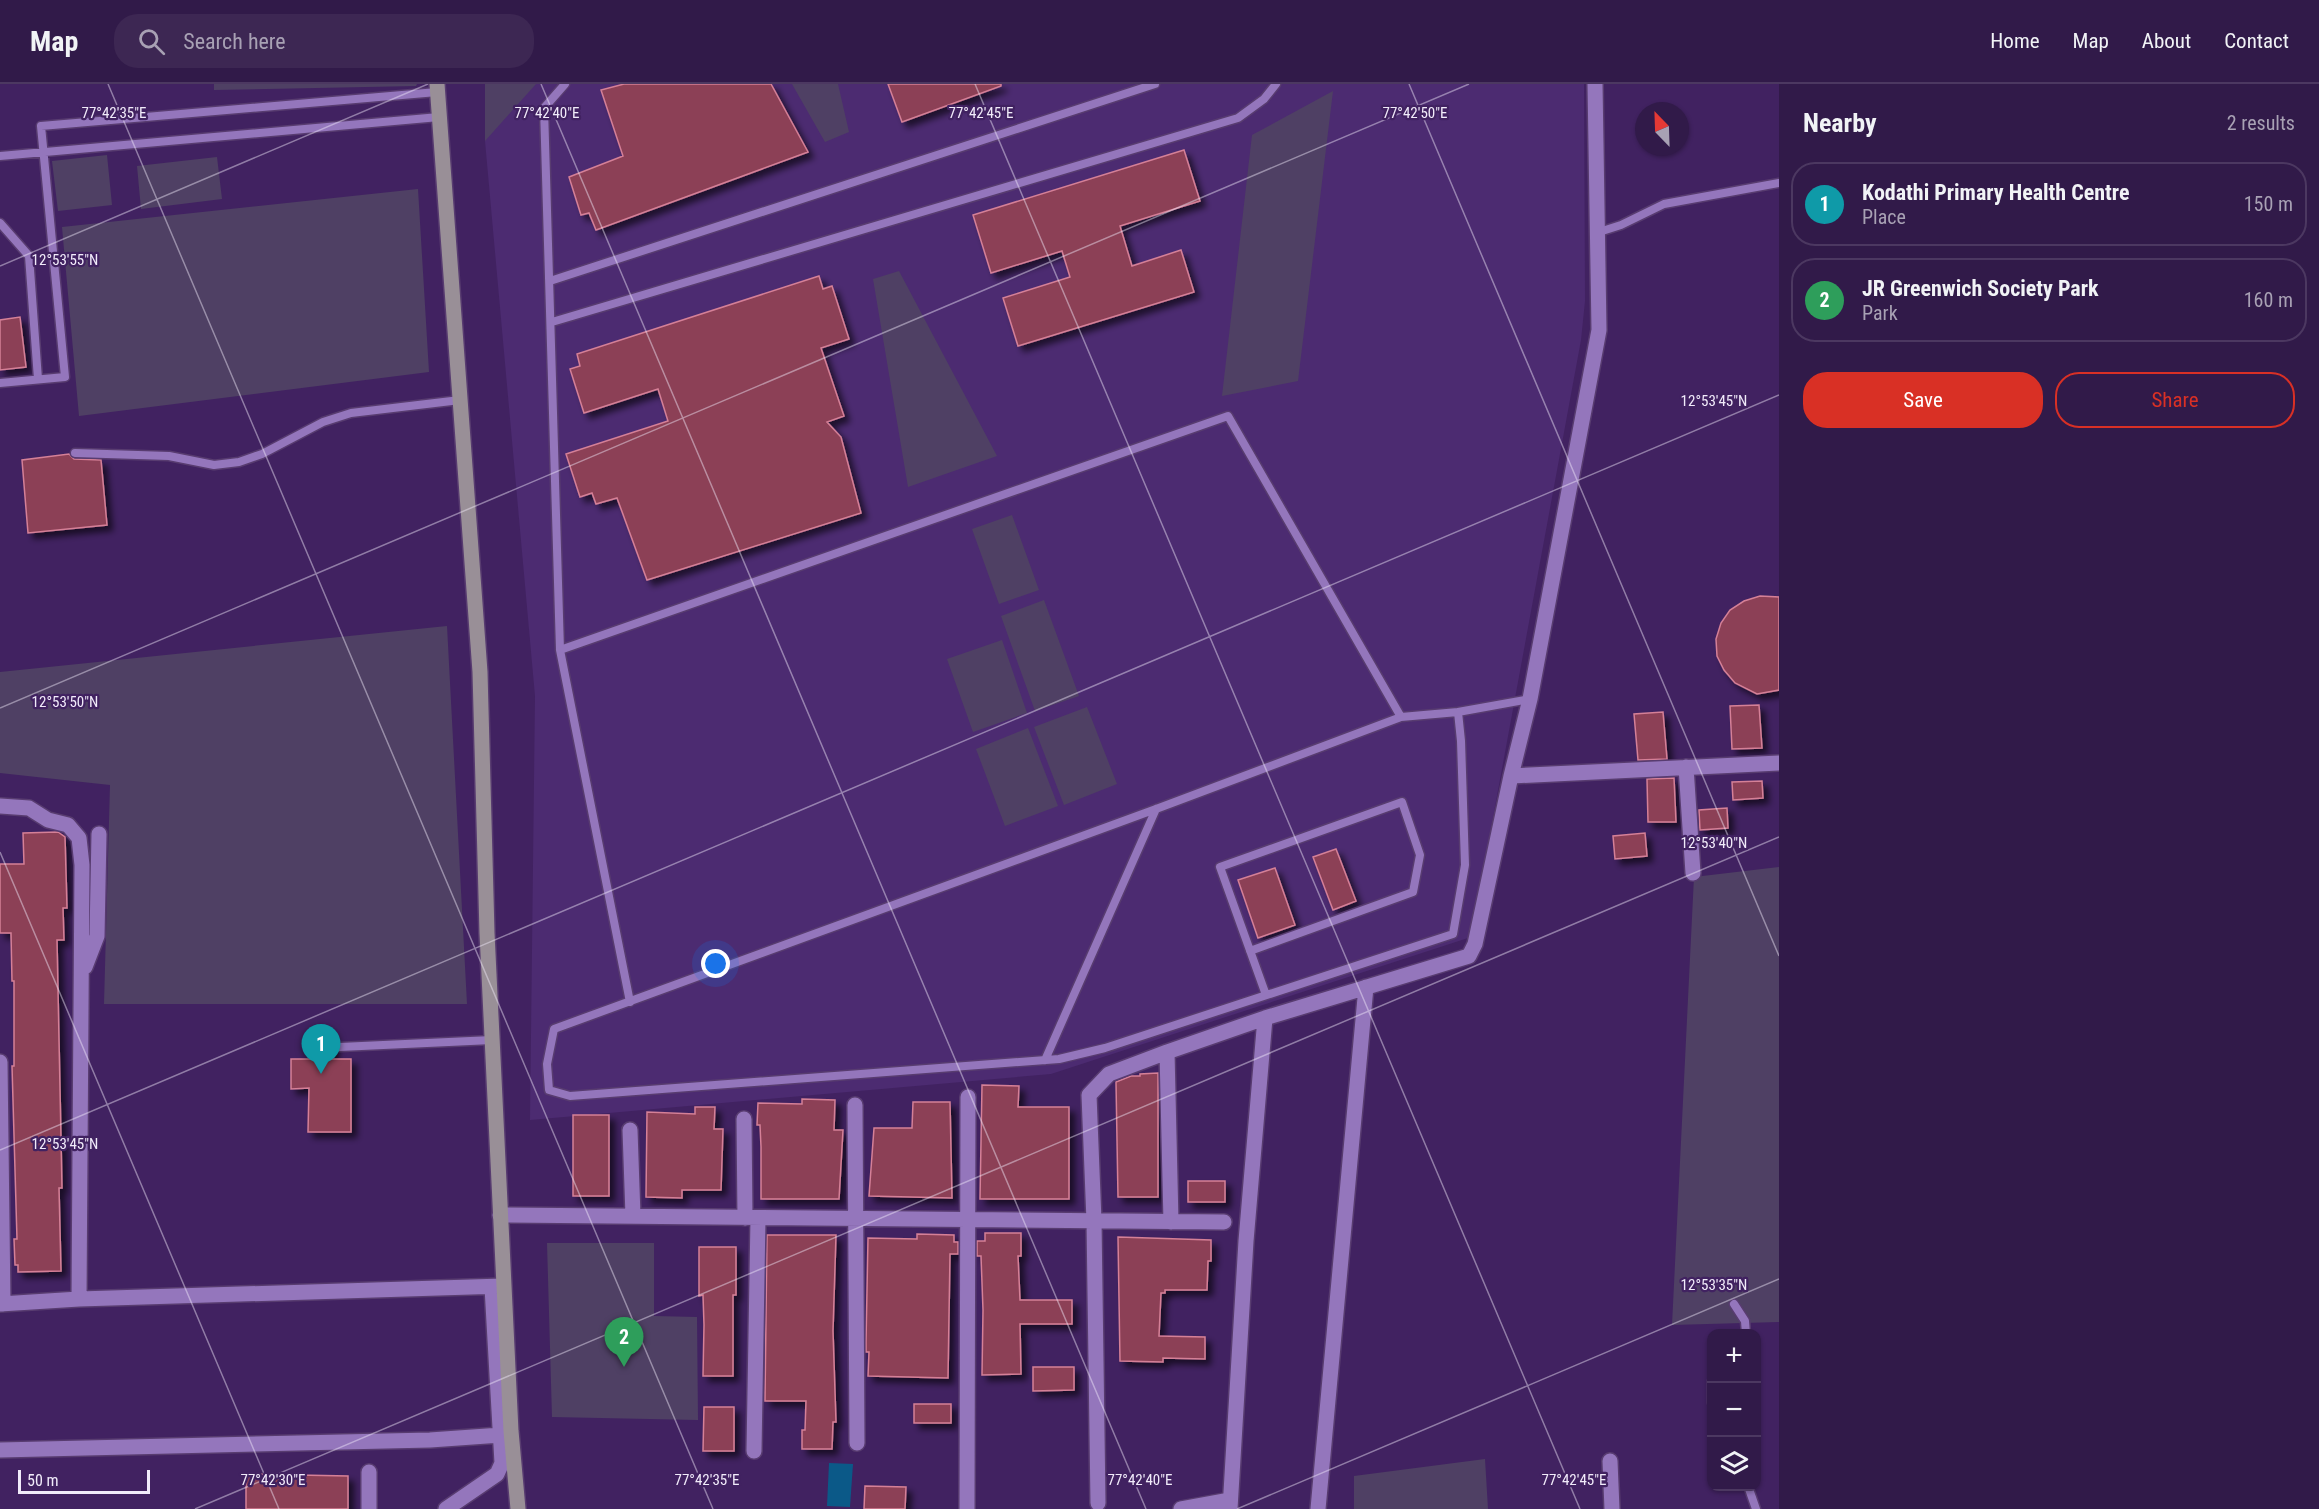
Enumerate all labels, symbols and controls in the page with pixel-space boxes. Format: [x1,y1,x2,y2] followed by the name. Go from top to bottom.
[114,14,534,68] search box
[30,25,78,58] text: Map
[135,25,168,58] icon: search
[183,29,286,54] text: Search here
[1990,29,2040,53] text: Home
[2073,29,2109,53] text: Map
[2142,29,2191,53] text: About
[2224,29,2289,53] text: Contact
[1635,102,1689,156] north arrow
[82,104,146,122] text: 77°42'35"E
[515,104,579,122] text: 77°42'40"E
[949,104,1013,122] text: 77°42'45"E
[1383,104,1447,122] text: 77°42'50"E
[1803,108,1877,138] text: Nearby
[2227,111,2295,135] text: 2 results
[1862,180,2129,205] text: Kodathi Primary Health Centre
[1819,192,1830,216] text: 1
[2244,192,2293,216] text: 150 m
[1862,205,1906,229] text: Place
[32,251,98,269] text: 12°53'55"N
[1862,276,2099,301] text: JR Greenwich Society Park
[1819,288,1830,312] text: 2
[2244,288,2293,312] text: 160 m
[1862,301,1898,325] text: Park
[1803,372,2043,428] button: Save
[2055,372,2295,428] button: Share
[1681,392,1747,410] text: 12°53'45"N
[32,693,98,711] text: 12°53'50"N
[1681,834,1747,852] text: 12°53'40"N
[701,949,730,978] your location
[302,1024,340,1074] pin: 1
[32,1135,98,1153] text: 12°53'45"N
[1681,1276,1747,1294] text: 12°53'35"N
[604,1318,644,1367] pin: 2
[1707,1329,1761,1491] map controls
[1707,1329,1761,1383] button: +
[1707,1383,1761,1437] button: −
[1707,1437,1761,1491] button: layers
[18,1467,150,1494] scale bar
[27,1471,59,1490] text: 50 m
[241,1471,305,1489] text: 77°42'30"E
[675,1471,739,1489] text: 77°42'35"E
[1108,1471,1172,1489] text: 77°42'40"E
[1542,1471,1606,1489] text: 77°42'45"E

